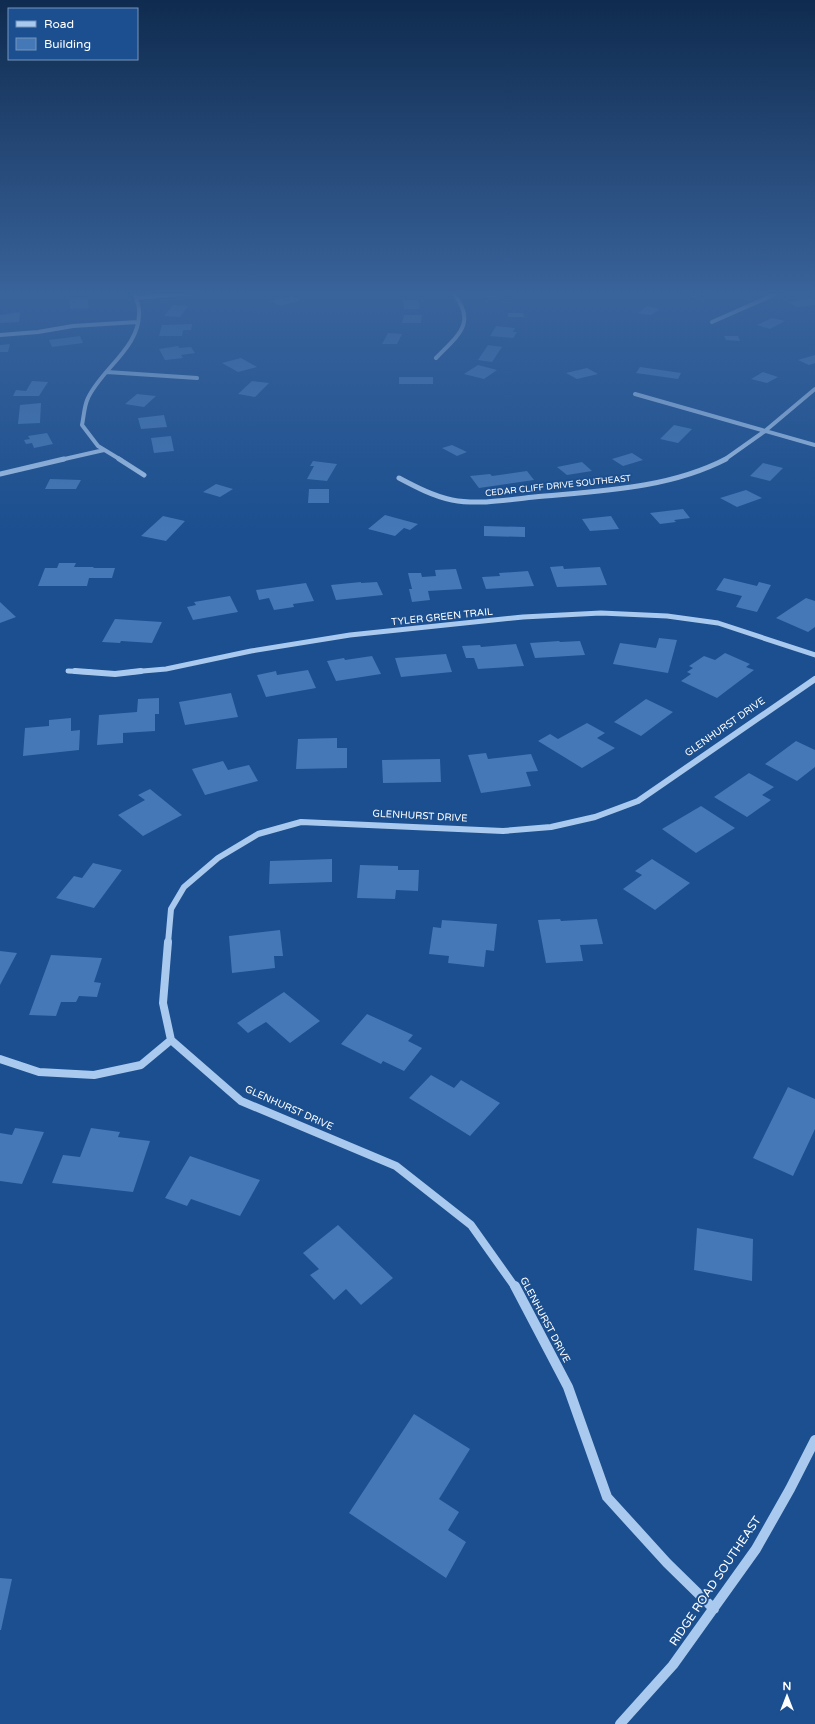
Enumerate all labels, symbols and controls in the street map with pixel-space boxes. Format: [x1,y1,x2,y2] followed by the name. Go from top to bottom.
[8,8,138,60] legend
[44,17,74,31] text: Road
[44,37,91,51] text: Building
[485,473,632,499] street label: CEDAR CLIFF DRIVE SOUTHEAST
[391,606,494,628] street label: TYLER GREEN TRAIL
[683,695,767,759] street label: GLENHURST DRIVE
[372,808,468,824] street label: GLENHURST DRIVE
[243,1083,335,1133] street label: GLENHURST DRIVE
[517,1275,573,1365] street label: GLENHURST DRIVE
[666,1513,764,1649] street label: RIDGE ROAD SOUTHEAST
[767,1676,807,1716] north arrow
[783,1680,791,1693] text: N

